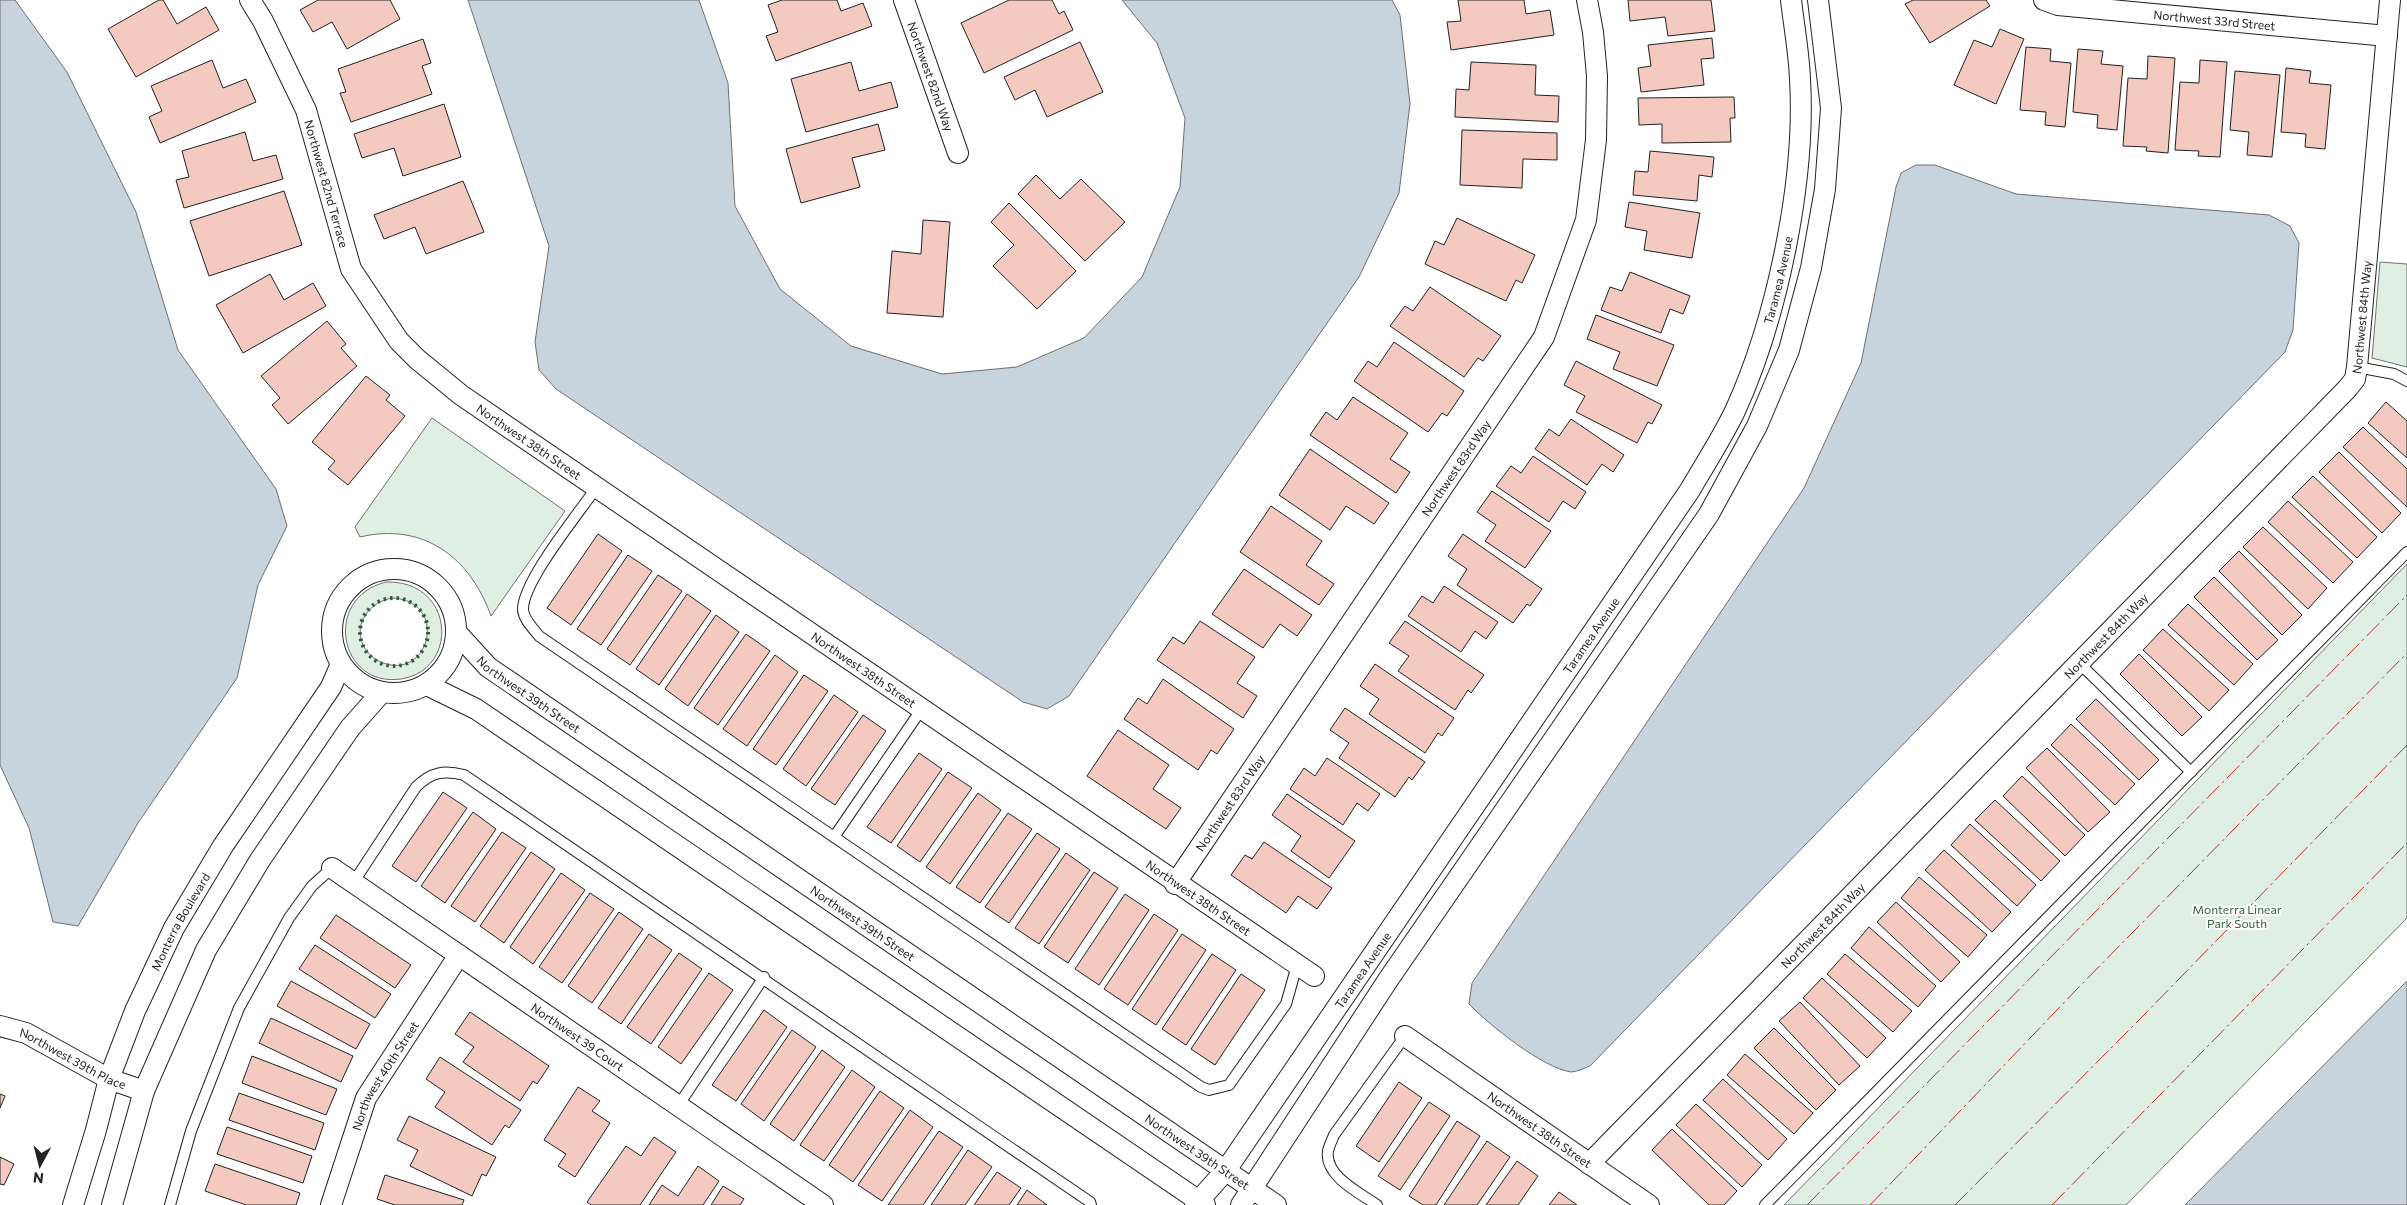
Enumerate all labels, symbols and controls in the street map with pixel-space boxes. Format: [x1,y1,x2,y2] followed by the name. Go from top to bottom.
[2153,7,2276,32] street label: Northwest 33rd Street
[905,20,957,133] street label: Northwest 82nd Way
[302,118,352,249] street label: Northwest 82nd Terrace
[1760,235,1795,326] street label: Taramea Avenue
[2349,260,2374,375] street label: Northwest 84th Way
[474,401,584,482] street label: Northwest 38th Street
[1418,417,1493,519] street label: Northwest 83rd Way
[2061,590,2150,681] street label: Northwest 84th Way
[1560,594,1622,676] street label: Taramea Avenue
[809,629,919,710] street label: Northwest 38th Street
[474,653,583,735] street label: Northwest 39th Street
[1192,752,1267,854] street label: Northwest 83rd Way
[1144,857,1254,938] street label: Northwest 38th Street
[148,870,212,973] street label: Monterra Boulevard
[1778,880,1867,971] street label: Northwest 84th Way
[808,882,918,964] street label: Northwest 39th Street
[2193,902,2282,930] park label: Monterra Linear Park South
[1332,929,1394,1011] street label: Taramea Avenue
[529,1000,627,1073] street label: Northwest 39 Court
[349,1018,421,1132] street label: Northwest 40th Street
[18,1025,128,1091] street label: Northwest 39th Place
[1485,1089,1595,1170] street label: Northwest 38th Street
[1143,1111,1252,1192] street label: Northwest 39th Street
[15,1140,65,1190] north arrow
[32,1169,45,1187] text: N

